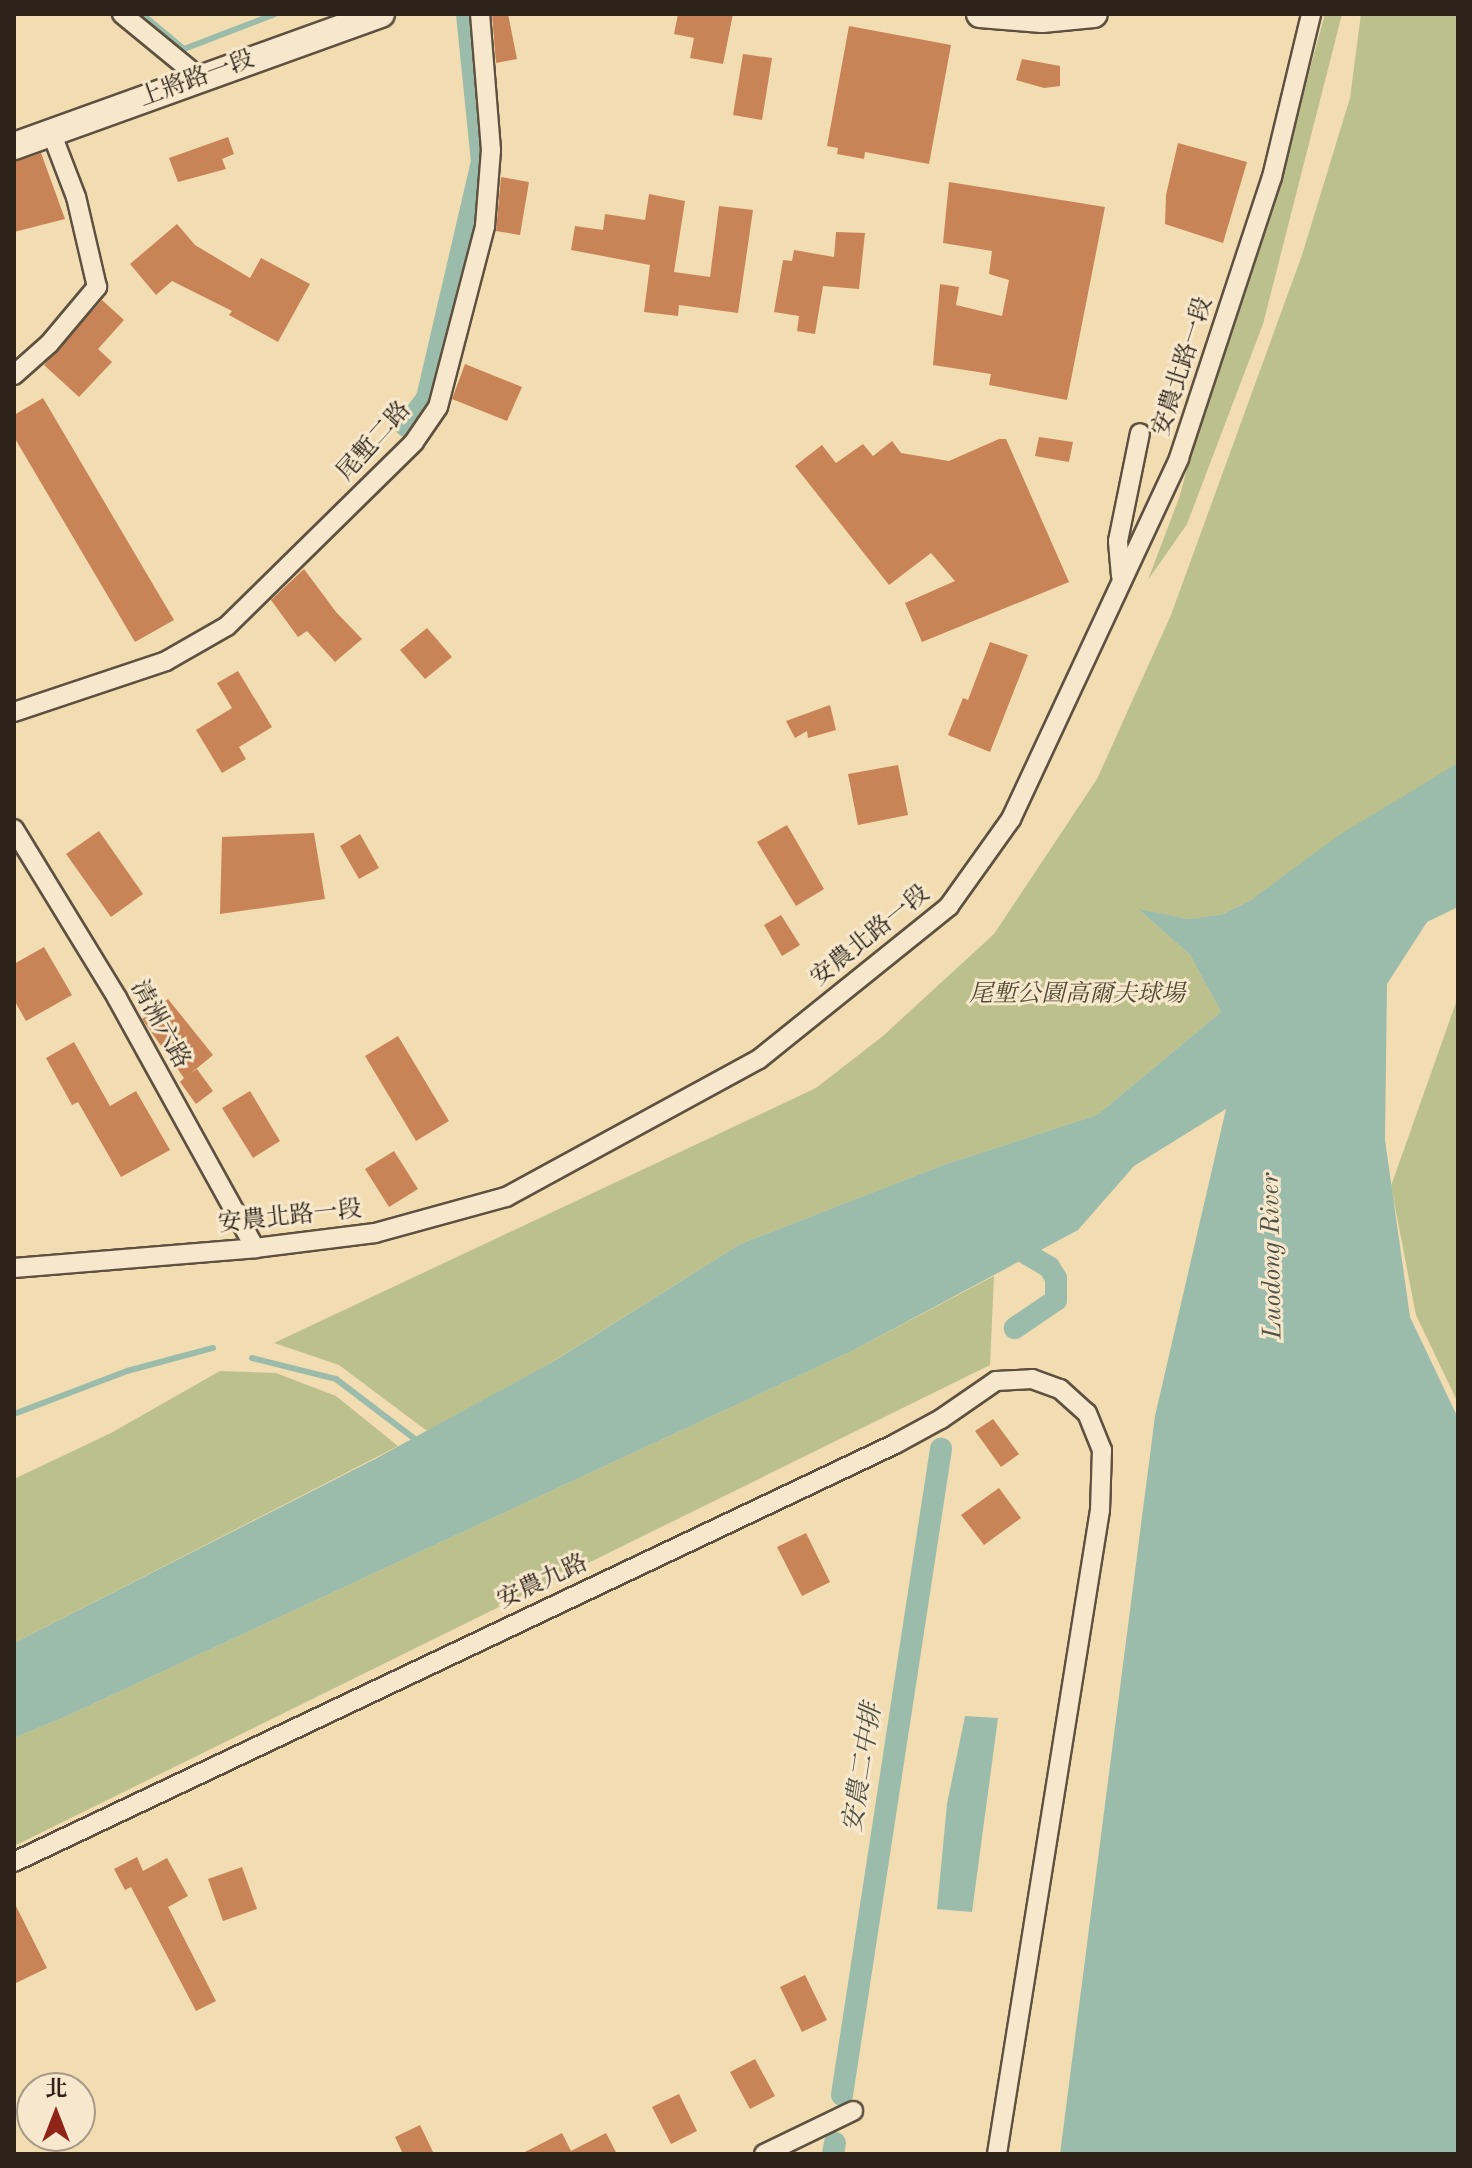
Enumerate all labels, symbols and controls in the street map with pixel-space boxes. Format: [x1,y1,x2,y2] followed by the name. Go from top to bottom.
[136,46,258,114] street label: 上將路一段
[1148,294,1220,440] street label: 安農北路一段
[332,397,418,487] street label: 尾塹二路
[806,880,936,994] street label: 安農北路一段
[123,976,195,1074] street label: 清洲六路
[969,982,1185,1010] park label: 尾塹公園高爾夫球場
[1256,1172,1290,1340] water label: Luodong River
[217,1196,363,1240] street label: 安農北路一段
[493,1550,593,1616] street label: 安農九路
[838,1701,890,1835] water label: 安農二中排
[16,2072,96,2152] north arrow
[45,2079,67,2101] text: 北

